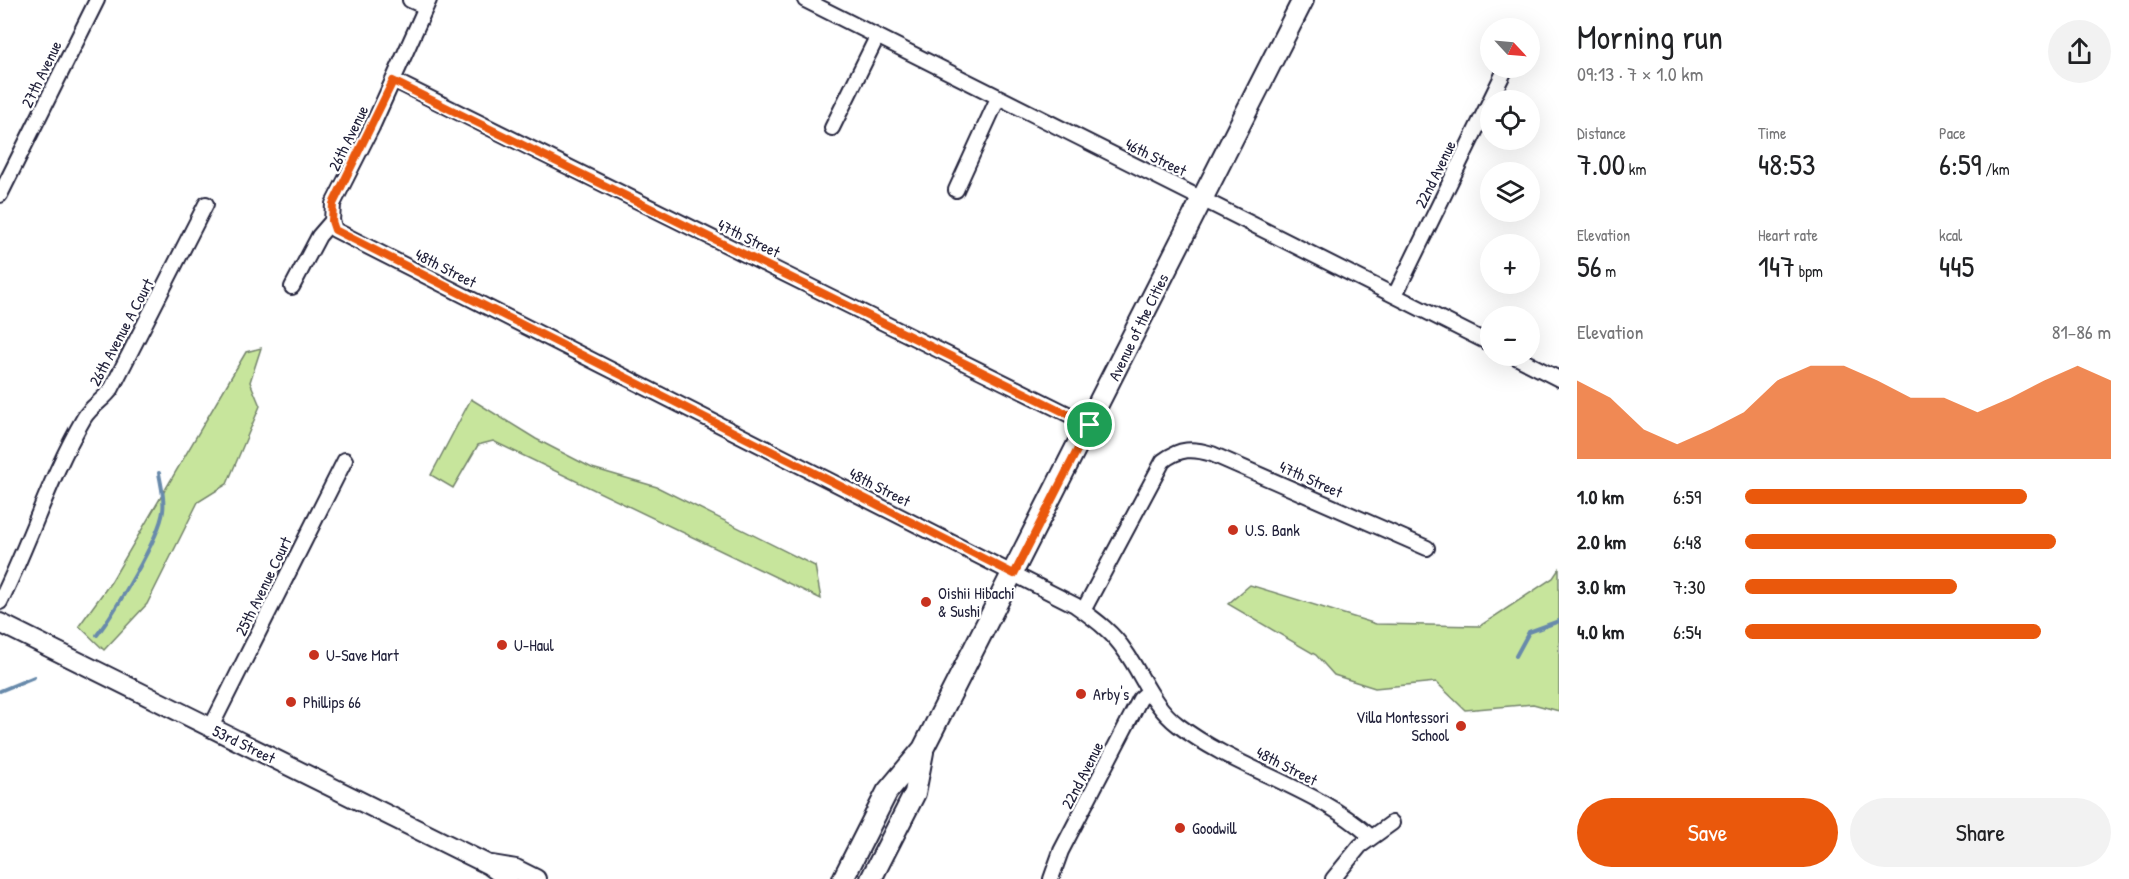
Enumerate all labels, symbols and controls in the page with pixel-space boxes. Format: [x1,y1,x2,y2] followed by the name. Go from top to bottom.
[1577,15,1723,59] text: Morning run
[1480,18,1540,78] north arrow
[1480,18,1540,366] map controls
[2048,20,2111,83] button: share
[15,36,67,111] street label: 27th Avenue
[1577,60,1703,87] text: 09:13 · 7 × 1.0 km
[1480,90,1540,150] button: locate
[323,101,374,174] street label: 26th Avenue
[1577,122,1626,144] text: Distance
[1758,122,1786,144] text: Time
[1939,122,1966,144] text: Pace
[1122,133,1191,181] street label: 46th Street
[1409,136,1461,212] street label: 22nd Avenue
[1577,144,1625,184] text: 7.00
[1758,144,1815,184] text: 48:53
[1939,144,1982,184] text: 6:59
[1625,158,1646,180] text: km
[1982,158,2010,180] text: /km
[1480,162,1540,222] button: layers
[714,213,784,263] street label: 47th Street
[1577,224,1630,246] text: Elevation
[1758,224,1818,246] text: Heart rate
[1939,224,1962,246] text: kcal
[1480,234,1540,294] button: +
[412,243,481,293] street label: 48th Street
[1577,246,1602,286] text: 56
[1758,246,1795,286] text: 147
[1939,246,1974,286] text: 445
[1602,260,1616,282] text: m
[1795,260,1823,282] text: bpm
[1103,270,1173,384] street label: Avenue of the Cities
[83,274,159,390] street label: 26th Avenue A Court
[1480,306,1540,366] button: −
[1577,318,1643,345] text: Elevation
[2052,318,2111,345] text: 81–86 m
[1064,399,1115,450] pin
[1073,408,1106,441] icon: arrive
[1276,455,1347,503] street label: 47th Street
[846,462,915,512] street label: 48th Street
[1577,483,1624,510] text: 1.0 km
[1673,483,1701,510] text: 6:59
[1245,519,1300,541] place label: U.S. Bank
[1226,523,1240,537] marker: U.S. Bank
[1577,528,1626,555] text: 2.0 km
[1673,528,1702,555] text: 6:48
[230,532,297,639] street label: 25th Avenue Court
[1577,573,1626,600] text: 3.0 km
[1673,573,1705,600] text: 7:30
[938,582,1015,622] place label: Oishii Hibachi & Sushi
[919,595,933,609] marker: Oishii Hibachi & Sushi
[1577,618,1624,645] text: 4.0 km
[1673,618,1702,645] text: 6:54
[514,634,554,656] place label: U-Haul
[495,638,509,652] marker: U-Haul
[326,644,399,666] place label: U-Save Mart
[307,648,321,662] marker: U-Save Mart
[1093,683,1129,705] place label: Arby's
[1074,687,1088,701] marker: Arby's
[303,691,361,713] place label: Phillips 66
[284,695,298,709] marker: Phillips 66
[1356,706,1450,746] place label: Villa Montessori School
[209,719,279,769] street label: 53rd Street
[1454,719,1468,733] marker: Villa Montessori School
[1056,737,1109,812] street label: 22nd Avenue
[1253,741,1322,791] street label: 48th Street
[1577,798,1838,867] button: Save
[1850,798,2111,867] button: Share
[1192,817,1237,839] place label: Goodwill
[1173,821,1187,835] marker: Goodwill

